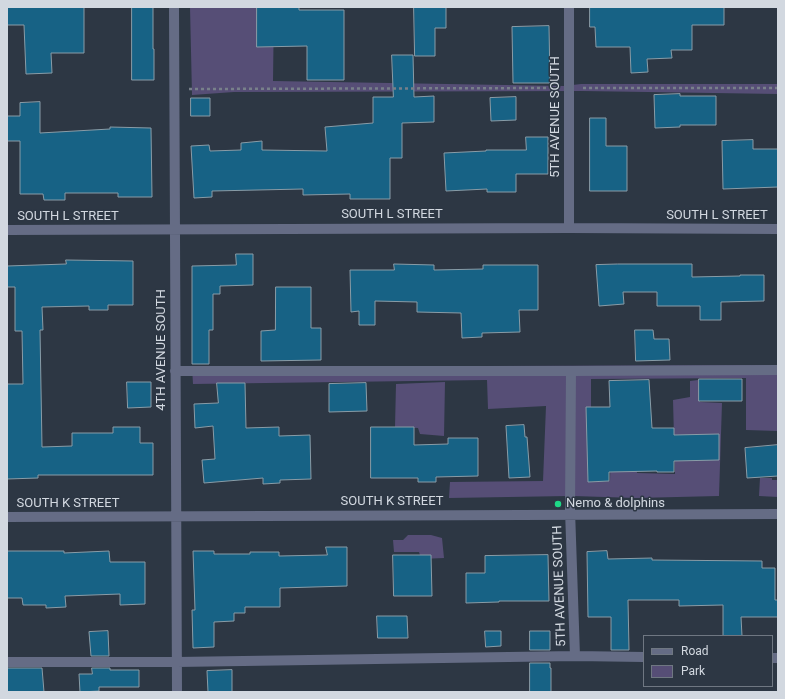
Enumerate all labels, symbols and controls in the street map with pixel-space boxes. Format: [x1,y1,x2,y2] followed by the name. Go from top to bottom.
[548,56,564,178] street label: 5TH AVENUE SOUTH
[341,207,443,223] street label: SOUTH L STREET
[666,208,768,224] street label: SOUTH L STREET
[17,209,119,225] street label: SOUTH L STREET
[154,289,170,411] street label: 4TH AVENUE SOUTH
[341,494,443,510] street label: SOUTH K STREET
[17,496,119,512] street label: SOUTH K STREET
[566,496,665,512] place label: Nemo & dolphins
[553,499,563,509] marker: Nemo & dolphins
[550,525,570,647] street label: 5TH AVENUE SOUTH
[643,635,773,687] legend
[681,644,709,658] text: Road
[681,664,705,678] text: Park

